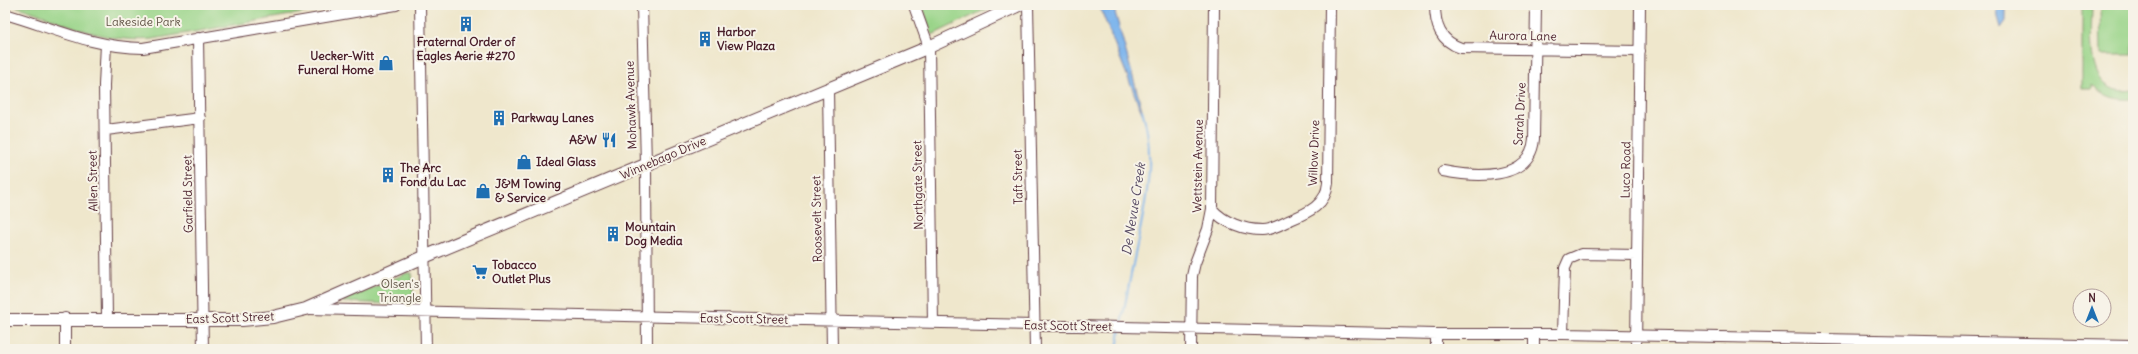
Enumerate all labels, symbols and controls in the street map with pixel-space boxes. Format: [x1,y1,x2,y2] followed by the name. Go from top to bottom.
[105,14,181,29] park label: Lakeside Park
[457,15,475,33] building icon: Fraternal Order of Eagles Aerie #270
[717,24,775,53] place label: Harbor View Plaza
[1489,27,1557,44] street label: Aurora Lane
[696,30,714,48] building icon: Harbor View Plaza
[417,34,516,64] place label: Fraternal Order of Eagles Aerie #270
[298,48,375,77] place label: Uecker-Witt Funeral Home
[377,54,395,72] shop icon: Uecker-Witt Funeral Home
[621,60,640,150] street label: Mohawk Avenue
[1510,82,1529,146] street label: Sarah Drive
[490,109,508,127] building icon: Parkway Lanes
[511,110,594,126] place label: Parkway Lanes
[1189,119,1206,213] street label: Wettstein Avenue
[1305,120,1322,186] street label: Willow Drive
[600,131,618,149] restaurant icon: A&W
[569,132,597,147] place label: A&W
[617,133,708,182] street label: Winnebago Drive
[909,140,926,230] street label: Northgate Street
[1618,141,1633,199] street label: Luco Road
[1010,149,1025,205] street label: Taft Street
[84,150,101,212] street label: Allen Street
[515,153,533,171] shop icon: Ideal Glass
[536,154,597,169] place label: Ideal Glass
[179,155,196,233] street label: Garfield Street
[400,160,466,189] place label: The Arc Fond du Lac
[1118,160,1149,256] water label: De Nevue Creek
[379,166,397,184] building icon: The Arc Fond du Lac
[808,175,825,263] street label: Roosevelt Street
[495,176,561,205] place label: J&M Towing & Service
[474,182,492,200] shop icon: J&M Towing & Service
[625,219,683,249] place label: Mountain Dog Media
[604,225,622,243] building icon: Mountain Dog Media
[492,257,551,286] place label: Tobacco Outlet Plus
[471,263,489,281] supermarket icon: Tobacco Outlet Plus
[379,276,421,305] park label: Olsen's Triangle
[2072,288,2112,328] north arrow
[2088,291,2096,305] text: N
[186,308,274,327] street label: East Scott Street
[700,310,788,327] street label: East Scott Street
[1024,317,1112,334] street label: East Scott Street

